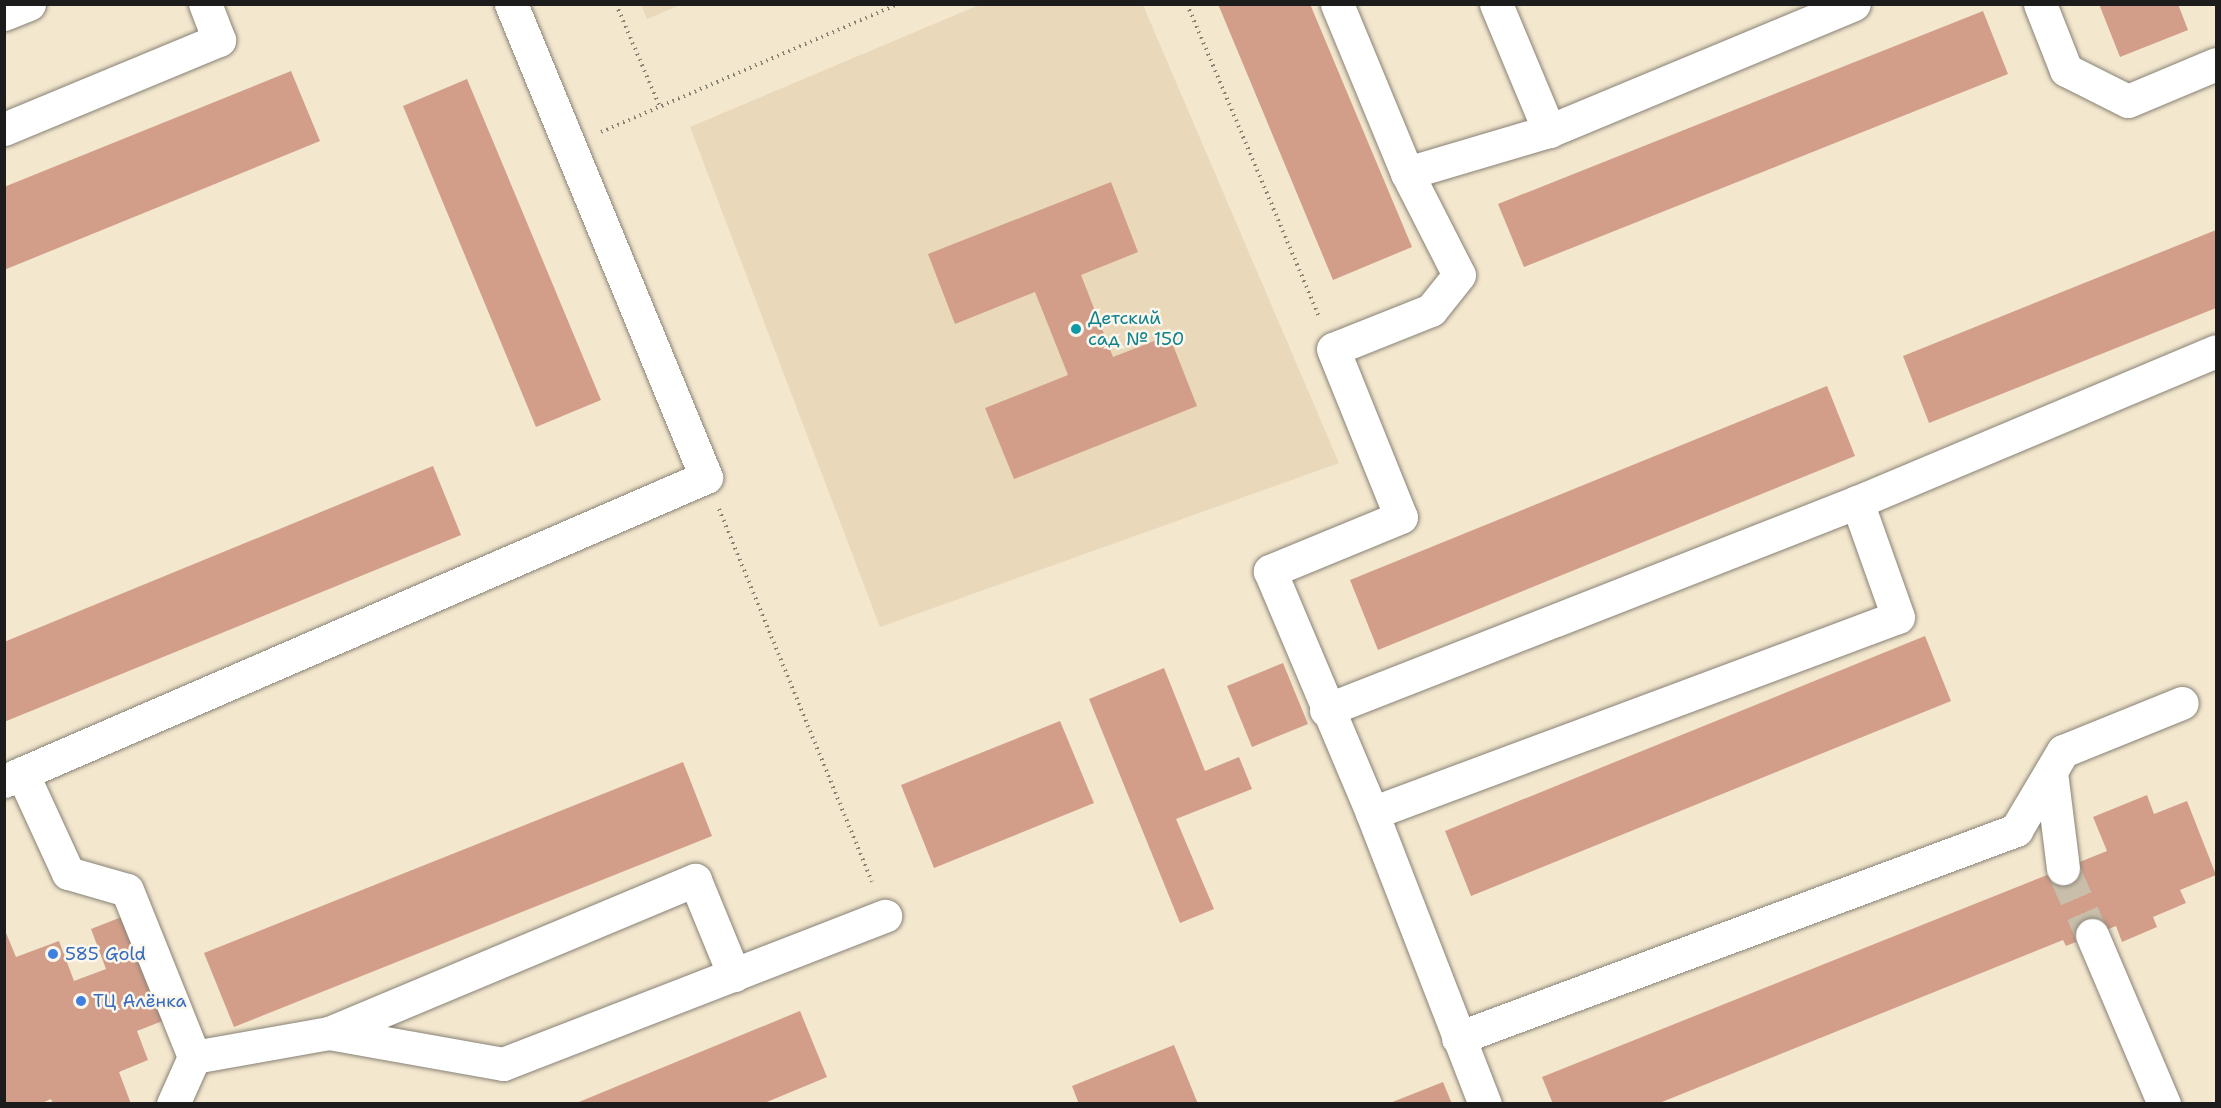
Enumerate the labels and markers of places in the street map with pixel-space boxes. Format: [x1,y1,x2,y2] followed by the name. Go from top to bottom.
[1088,308,1184,350] place label: Детский сад № 150
[1069,322,1083,336] marker: Детский сад № 150
[65,943,146,965] place label: 585 Gold
[46,947,60,961] marker: 585 Gold
[93,990,187,1012] place label: ТЦ Алёнка
[74,994,88,1008] marker: ТЦ Алёнка

